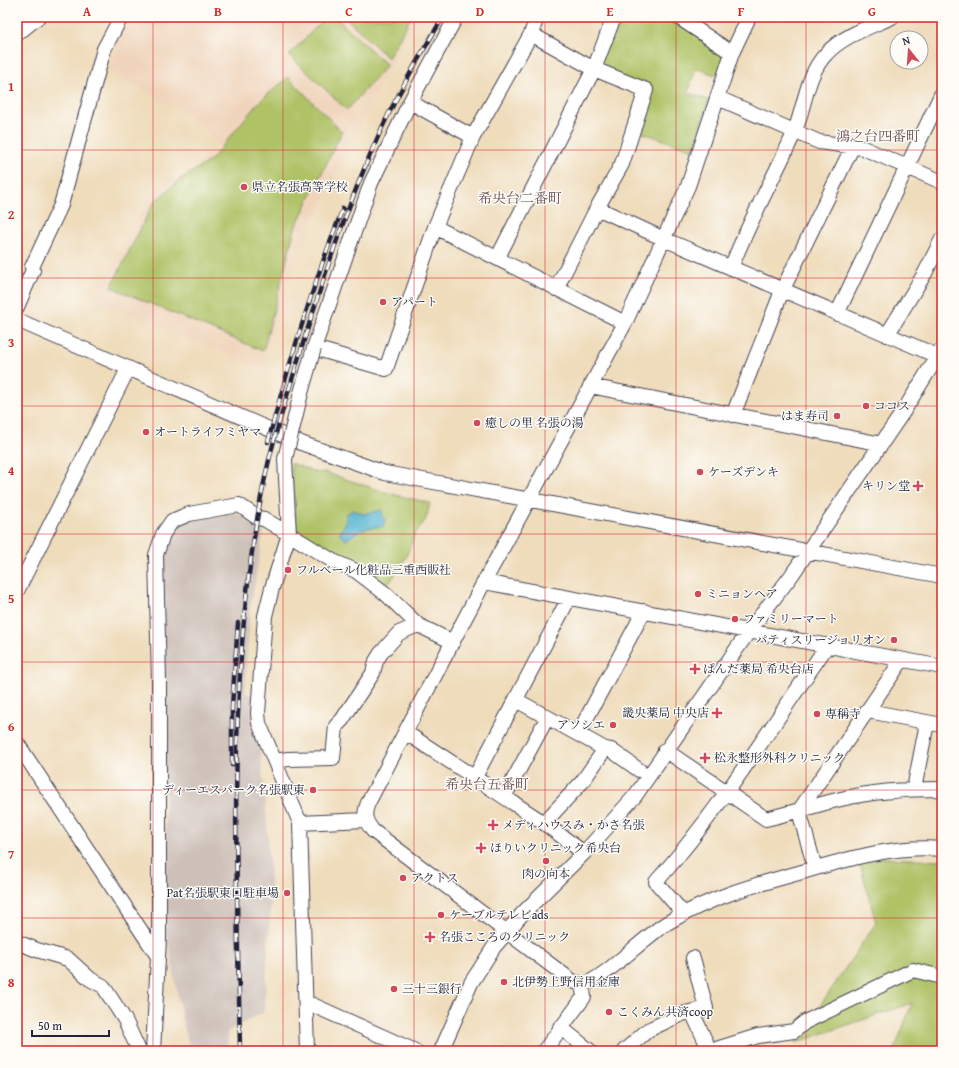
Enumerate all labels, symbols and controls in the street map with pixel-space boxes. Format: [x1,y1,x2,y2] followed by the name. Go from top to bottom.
[83,2,92,21] text: A
[214,2,222,21] text: B
[345,2,353,21] text: C
[476,2,484,21] text: D
[607,2,614,21] text: E
[738,2,745,21] text: F
[868,2,876,21] text: G
[889,30,929,70] north arrow
[900,32,913,49] text: N
[8,77,14,96] text: 1
[836,126,920,146] district label: 鴻之台四番町
[252,178,348,195] place label: 県立名張高等学校
[239,182,249,192] marker: 県立名張高等学校
[478,188,562,208] district label: 希央台二番町
[8,205,15,224] text: 2
[391,293,438,310] place label: アパート
[378,297,388,307] marker: アパート
[8,333,14,352] text: 3
[874,397,910,414] place label: ココス
[861,401,871,411] marker: ココス
[781,407,829,424] place label: はま寿司
[832,411,842,421] marker: はま寿司
[485,414,584,431] place label: 癒しの里 名張の湯
[472,418,482,428] marker: 癒しの里 名張の湯
[154,423,261,440] place label: オートライフミヤマ
[141,427,151,437] marker: オートライフミヤマ
[8,461,15,480] text: 4
[708,463,779,480] place label: ケーズデンキ
[695,467,705,477] marker: ケーズデンキ
[862,477,910,494] place label: キリン堂
[913,481,923,491] marker: キリン堂
[296,561,451,578] place label: フルベール化粧品三重西販社
[283,565,293,575] marker: フルベール化粧品三重西販社
[706,585,778,602] place label: ミニョンヘア
[8,589,15,608] text: 5
[693,589,703,599] marker: ミニョンヘア
[743,610,839,627] place label: ファミリーマート
[730,614,740,624] marker: ファミリーマート
[756,631,886,648] place label: パティスリージョリオン
[889,635,899,645] marker: パティスリージョリオン
[703,660,814,677] place label: ぱんだ薬局 希央台店
[690,664,700,674] marker: ぱんだ薬局 希央台店
[622,704,709,721] place label: 畿央薬局 中央店
[825,705,861,722] place label: 専稱寺
[712,708,722,718] marker: 畿央薬局 中央店
[812,709,822,719] marker: 専稱寺
[557,716,605,733] place label: アソシエ
[8,717,15,736] text: 6
[608,720,618,730] marker: アソシエ
[714,749,845,766] place label: 松永整形外科クリニック
[699,752,711,764] marker: 松永整形外科クリニック
[445,774,529,794] district label: 希央台五番町
[162,781,305,798] place label: ディーエスパーク名張駅東
[308,785,318,795] marker: ディーエスパーク名張駅東
[502,816,645,833] place label: メディハウスみ・かさ名張
[487,819,499,831] marker: メディハウスみ・かさ名張
[490,839,621,856] place label: ほりいクリニック希央台
[475,842,487,854] marker: ほりいクリニック希央台
[8,845,15,864] text: 7
[541,856,551,866] marker: 肉の向本
[522,865,570,882] place label: 肉の向本
[411,869,459,886] place label: アクトス
[398,873,408,883] marker: アクトス
[167,884,279,901] place label: Pat名張駅東口駐車場
[282,888,292,898] marker: Pat名張駅東口駐車場
[449,906,549,923] place label: ケーブルテレビads
[436,910,446,920] marker: ケーブルテレビads
[439,928,570,945] place label: 名張こころのクリニック
[424,931,436,943] marker: 名張こころのクリニック
[8,973,15,992] text: 8
[512,973,620,990] place label: 北伊勢上野信用金庫
[499,977,509,987] marker: 北伊勢上野信用金庫
[402,980,462,997] place label: 三十三銀行
[389,984,399,994] marker: 三十三銀行
[617,1003,714,1020] place label: こくみん共済coop
[604,1007,614,1017] marker: こくみん共済coop
[32,1012,109,1038] scale bar
[38,1017,62,1034] text: 50 m

